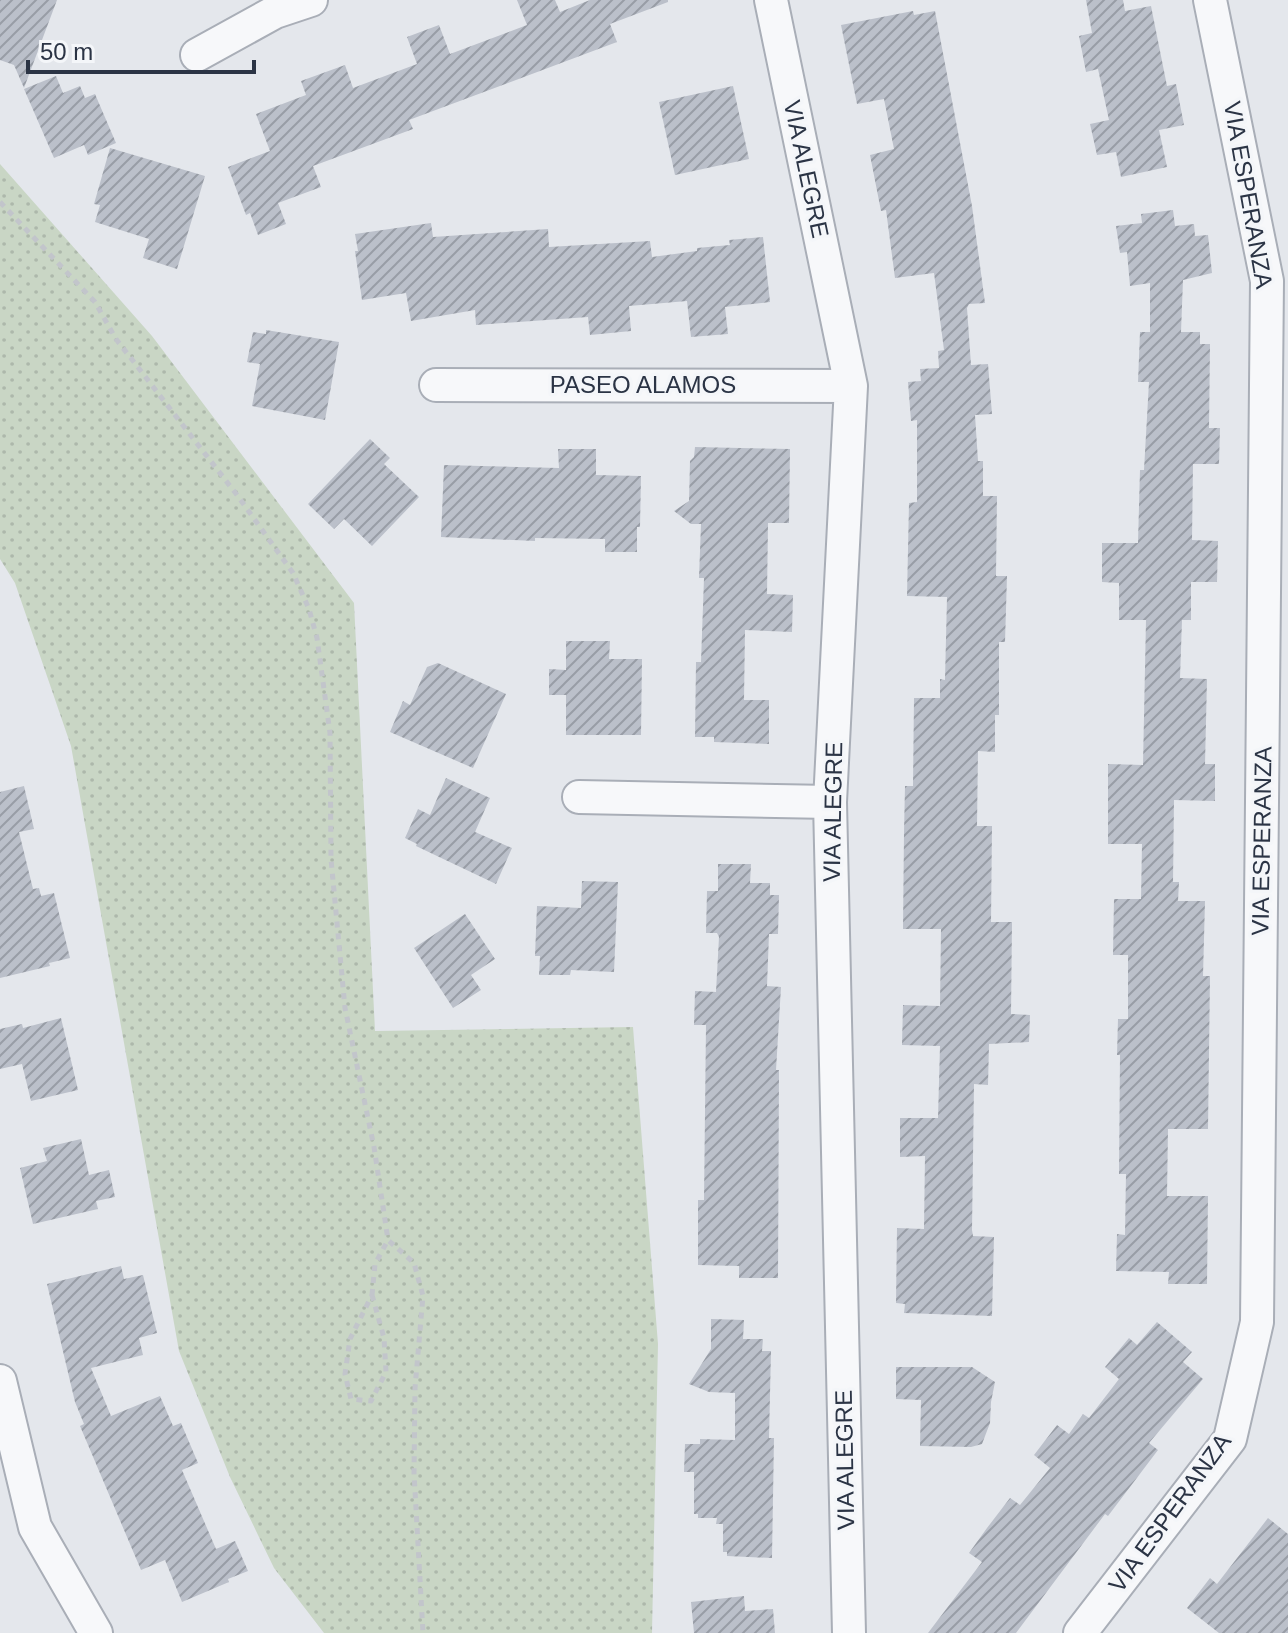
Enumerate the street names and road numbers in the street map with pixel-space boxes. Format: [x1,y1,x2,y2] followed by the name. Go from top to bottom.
[779,98,834,240] street label: VIA ALEGRE
[1219,99,1278,291] street label: VIA ESPERANZA
[550,371,736,398] street label: PASEO ALAMOS
[818,742,847,882] street label: VIA ALEGRE
[1246,746,1277,936] street label: VIA ESPERANZA
[830,1390,859,1530] street label: VIA ALEGRE
[1103,1428,1236,1597] street label: VIA ESPERANZA

